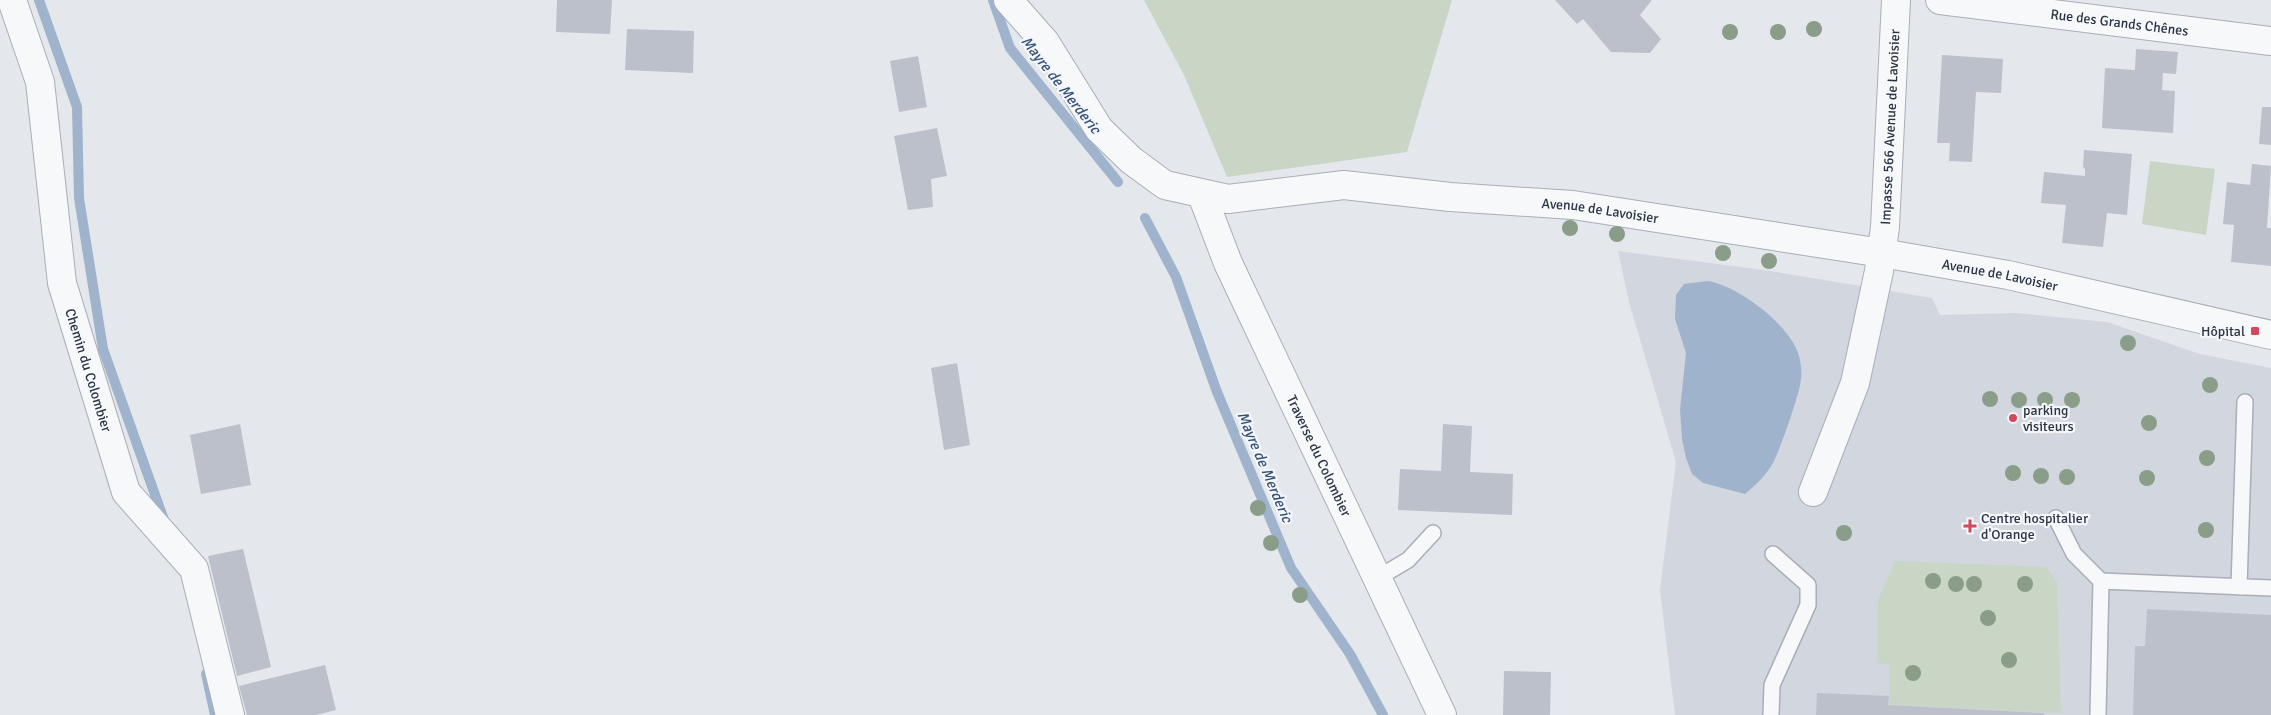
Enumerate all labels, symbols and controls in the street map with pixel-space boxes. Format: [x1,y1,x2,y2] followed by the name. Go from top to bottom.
[2050,5,2190,39] street label: Rue des Grands Chênes
[1877,28,1903,225] street label: Impasse 566 Avenue de Lavoisier
[1017,33,1105,138] water label: Mayre de Merderic
[1541,194,1661,227] street label: Avenue de Lavoisier
[1941,255,2060,295] street label: Avenue de Lavoisier
[62,306,116,435] street label: Chemin du Colombier
[2201,323,2245,340] place label: Hôpital
[2249,325,2261,337] marker: Hôpital
[1283,392,1356,520] street label: Traverse du Colombier
[2023,402,2074,435] place label: parking visiteurs
[1234,409,1297,526] water label: Mayre de Merderic
[2007,412,2019,424] marker: parking visiteurs
[1981,510,2089,543] place label: Centre hospitalier d'Orange
[1963,519,1977,533] marker: Centre hospitalier d'Orange

